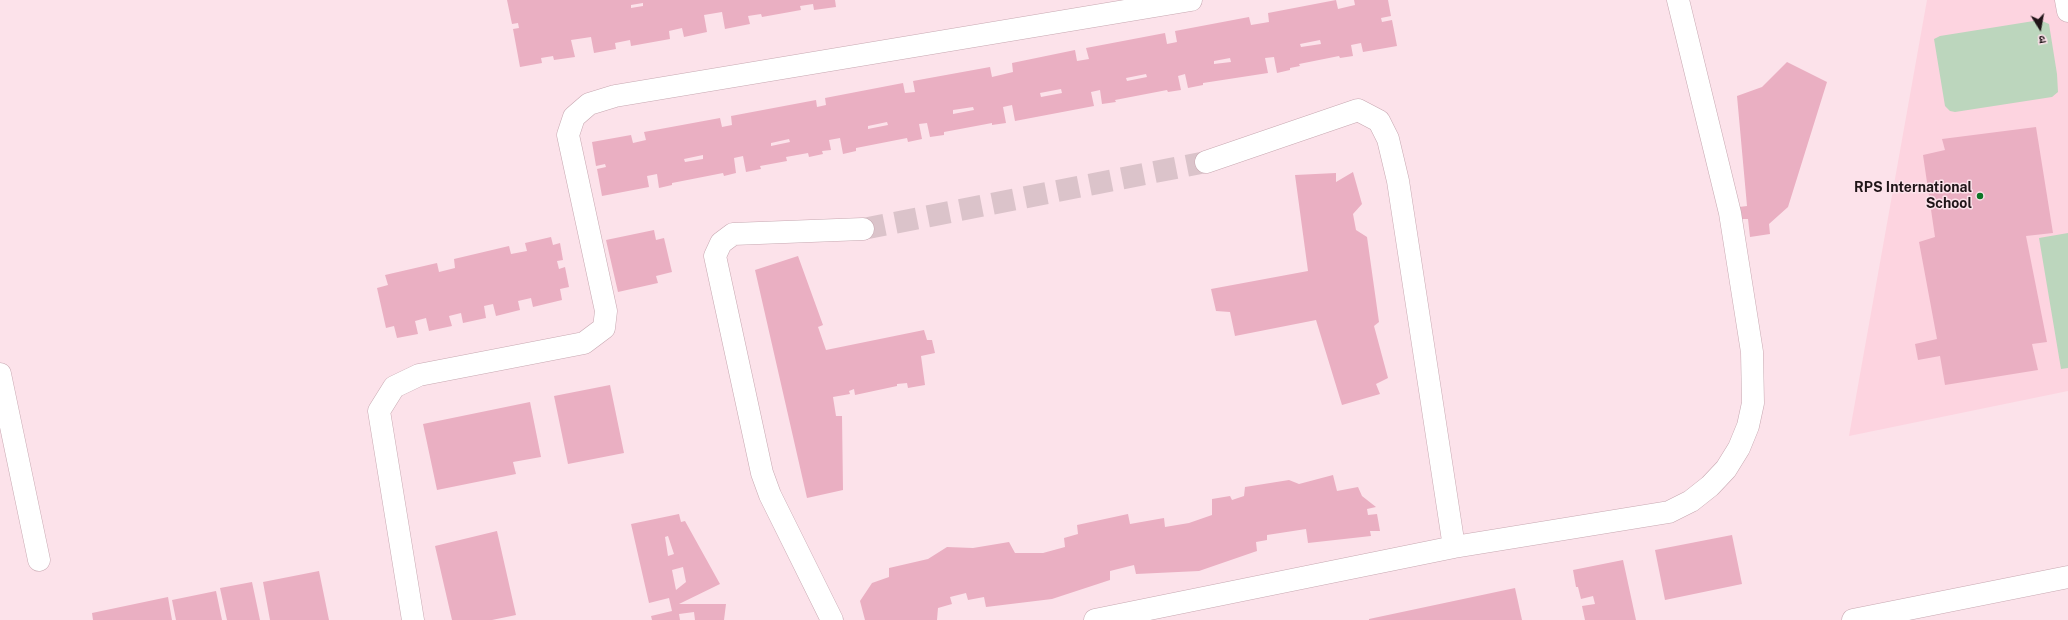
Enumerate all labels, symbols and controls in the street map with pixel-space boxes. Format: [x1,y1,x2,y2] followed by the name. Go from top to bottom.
[2020,8,2060,48] north arrow
[2038,33,2047,46] text: उ
[1854,180,1972,212] place label: RPS International School
[1975,191,1985,201] marker: RPS International School

